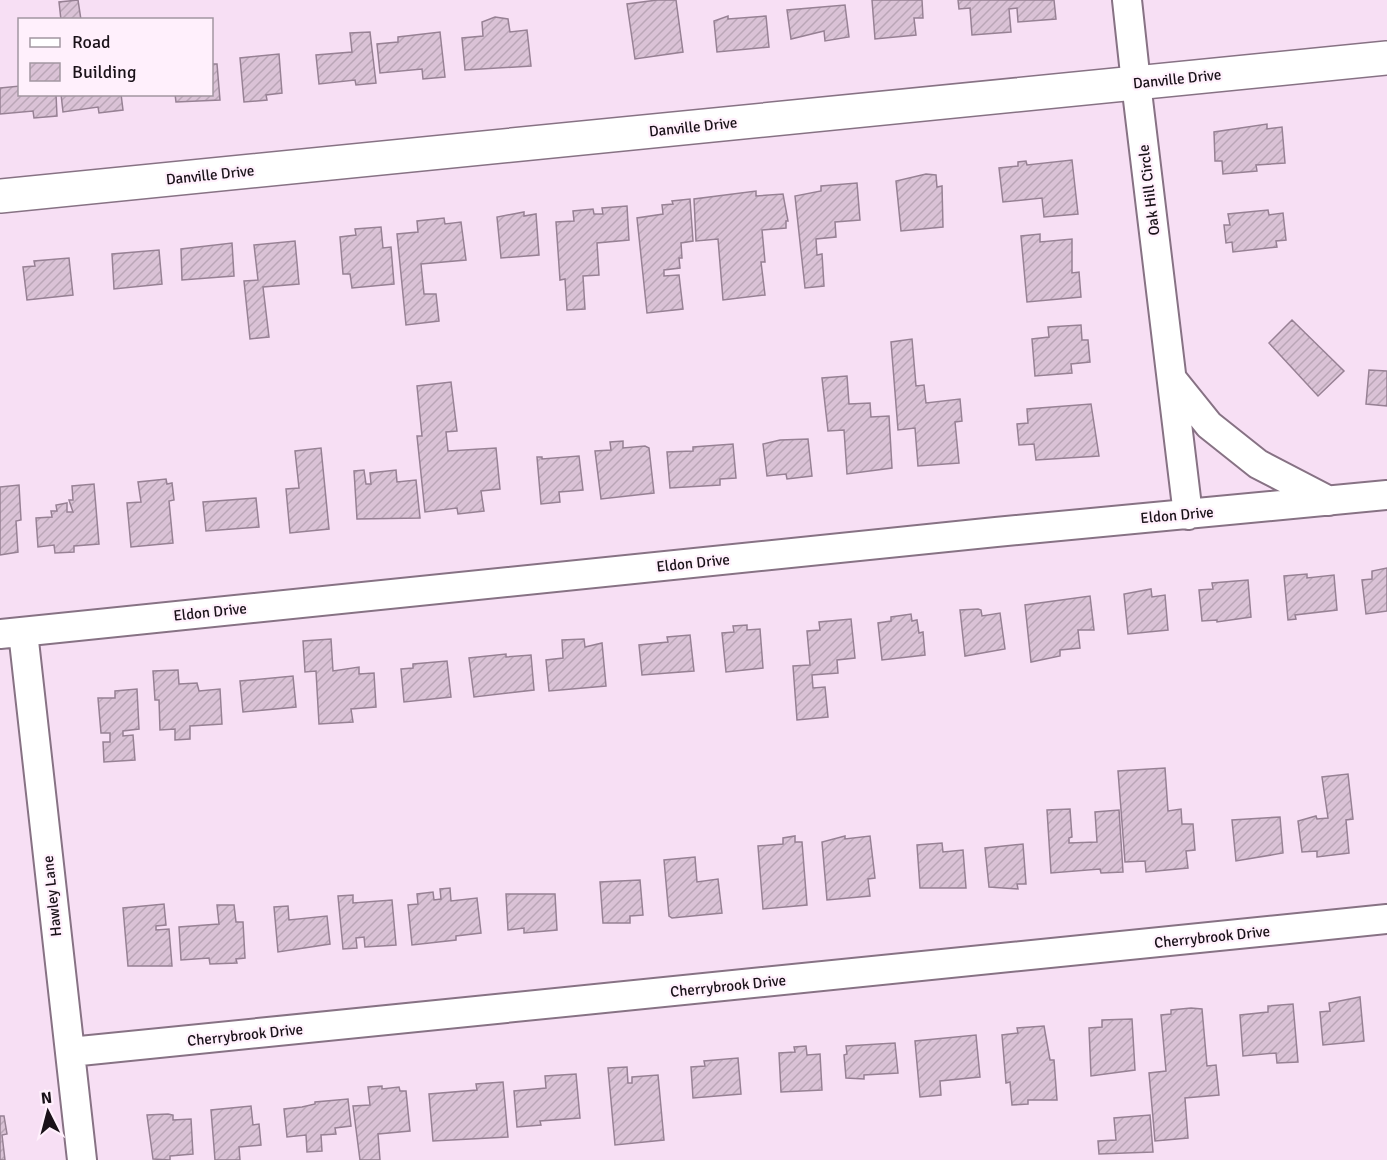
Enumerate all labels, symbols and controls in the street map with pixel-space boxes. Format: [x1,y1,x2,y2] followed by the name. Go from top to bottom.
[18,18,213,96] legend
[72,31,111,53] text: Road
[72,61,136,83] text: Building
[1132,65,1222,93] street label: Danville Drive
[648,113,738,141] street label: Danville Drive
[1134,144,1164,236] street label: Oak Hill Circle
[165,161,255,189] street label: Danville Drive
[1140,503,1214,527] street label: Eldon Drive
[655,550,731,576] street label: Eldon Drive
[172,599,248,625] street label: Eldon Drive
[39,855,65,937] street label: Hawley Lane
[1153,922,1271,952] street label: Cherrybrook Drive
[669,971,787,1001] street label: Cherrybrook Drive
[186,1020,304,1050] street label: Cherrybrook Drive
[18,1082,78,1142] north arrow
[40,1088,53,1109] text: N

